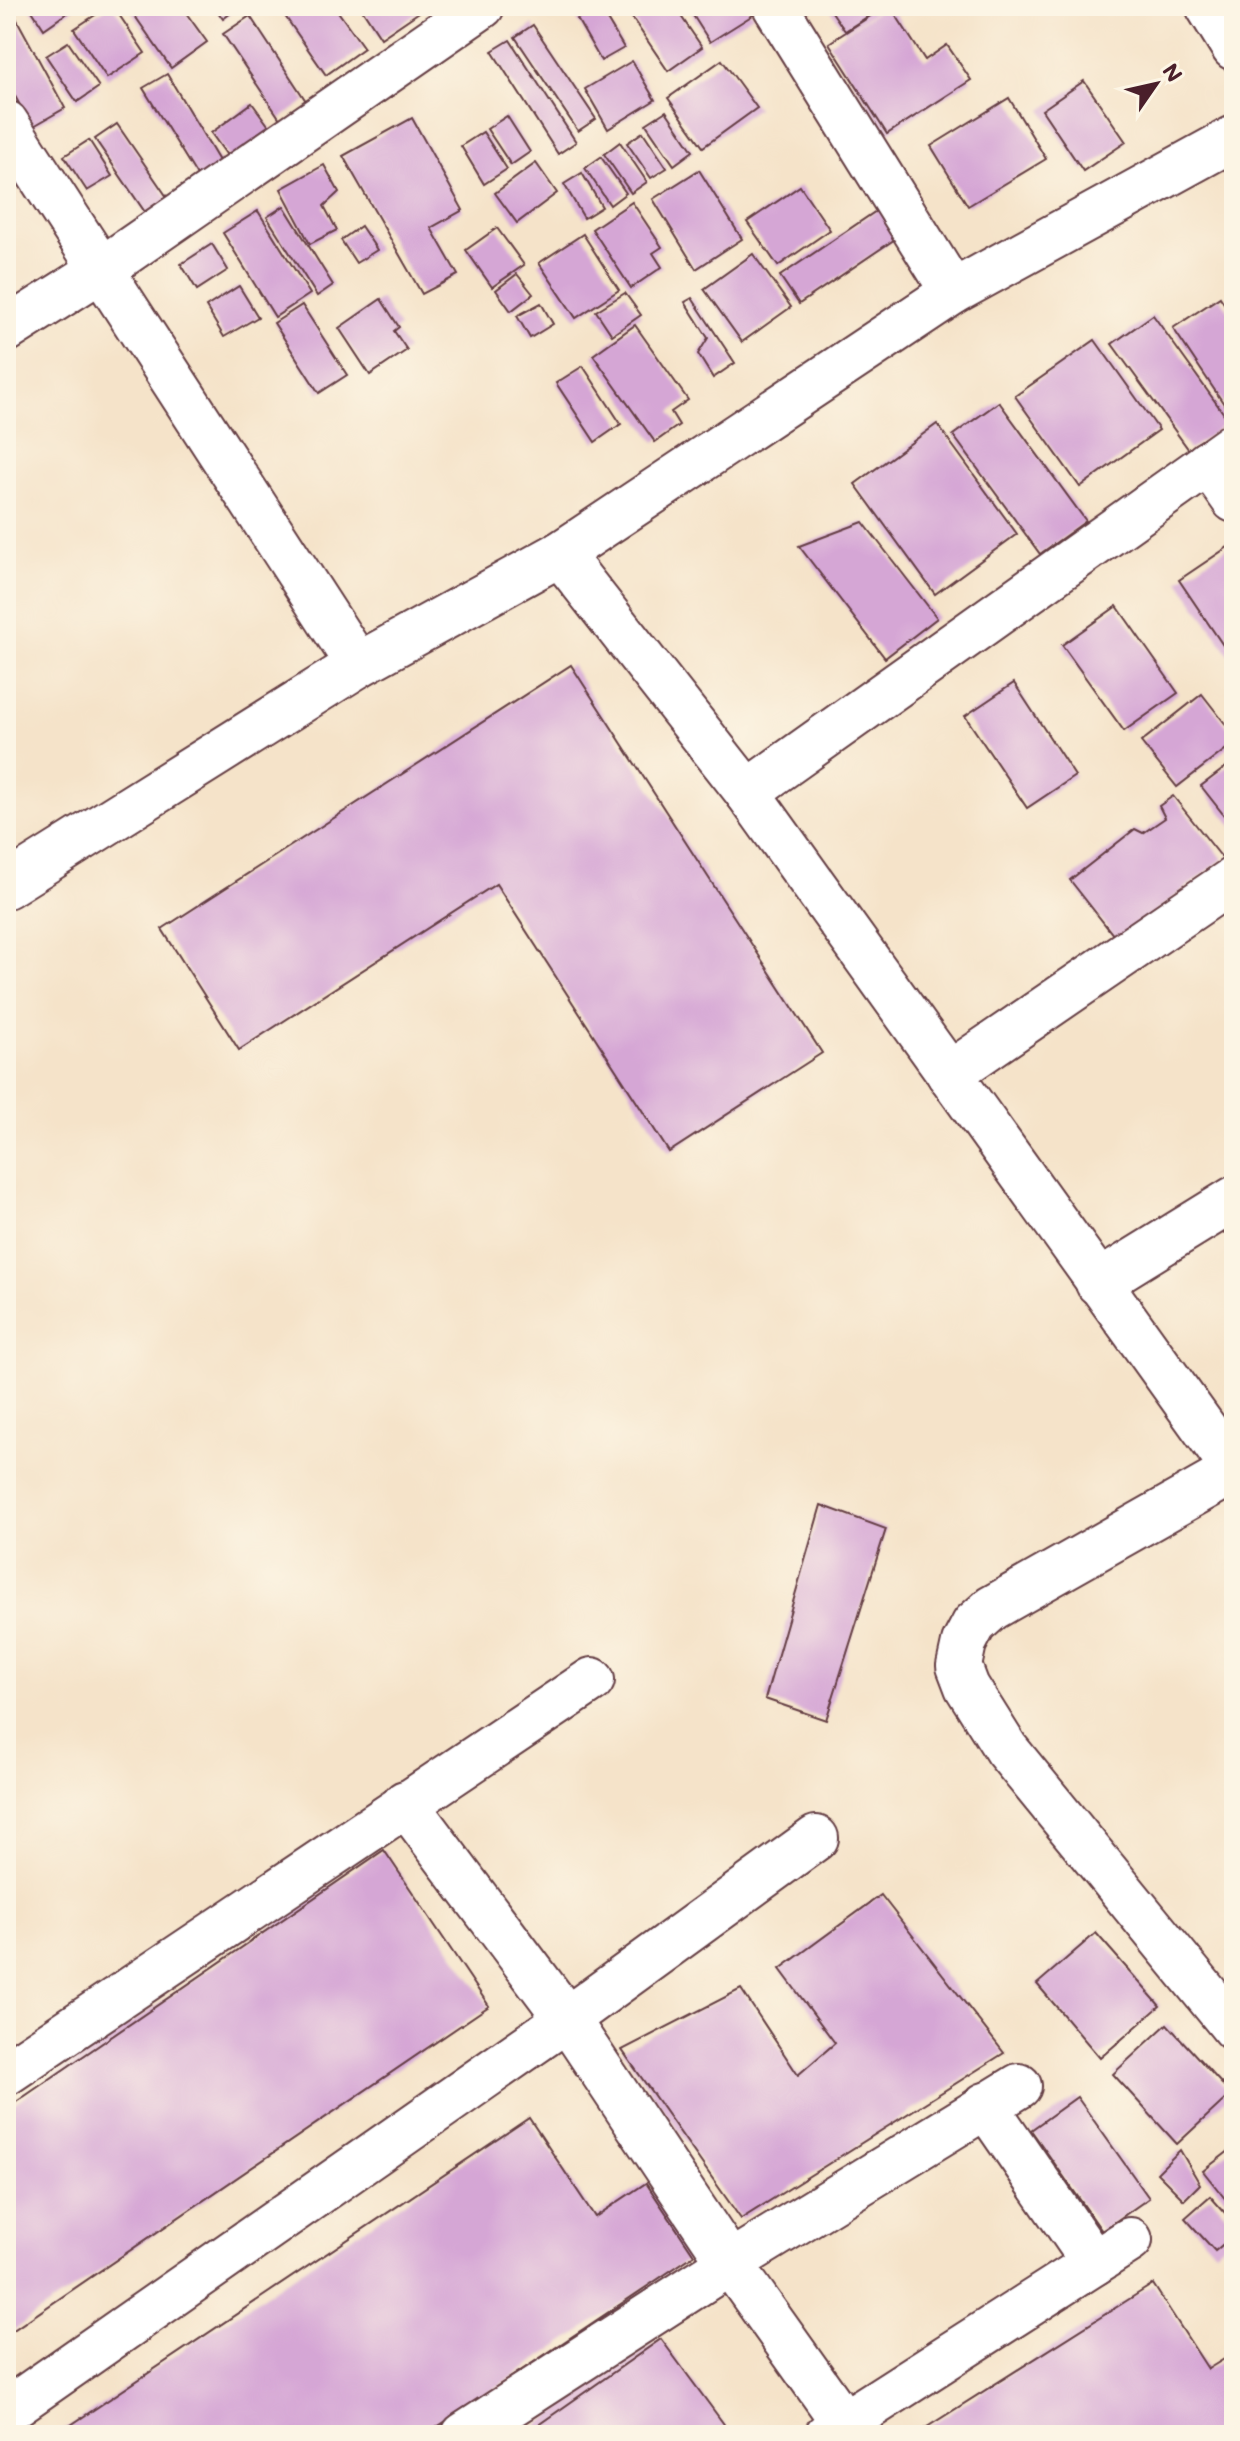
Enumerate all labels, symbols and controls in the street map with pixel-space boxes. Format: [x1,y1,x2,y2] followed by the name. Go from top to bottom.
[1116,44,1196,124] north arrow
[1156,58,1190,88] text: N

